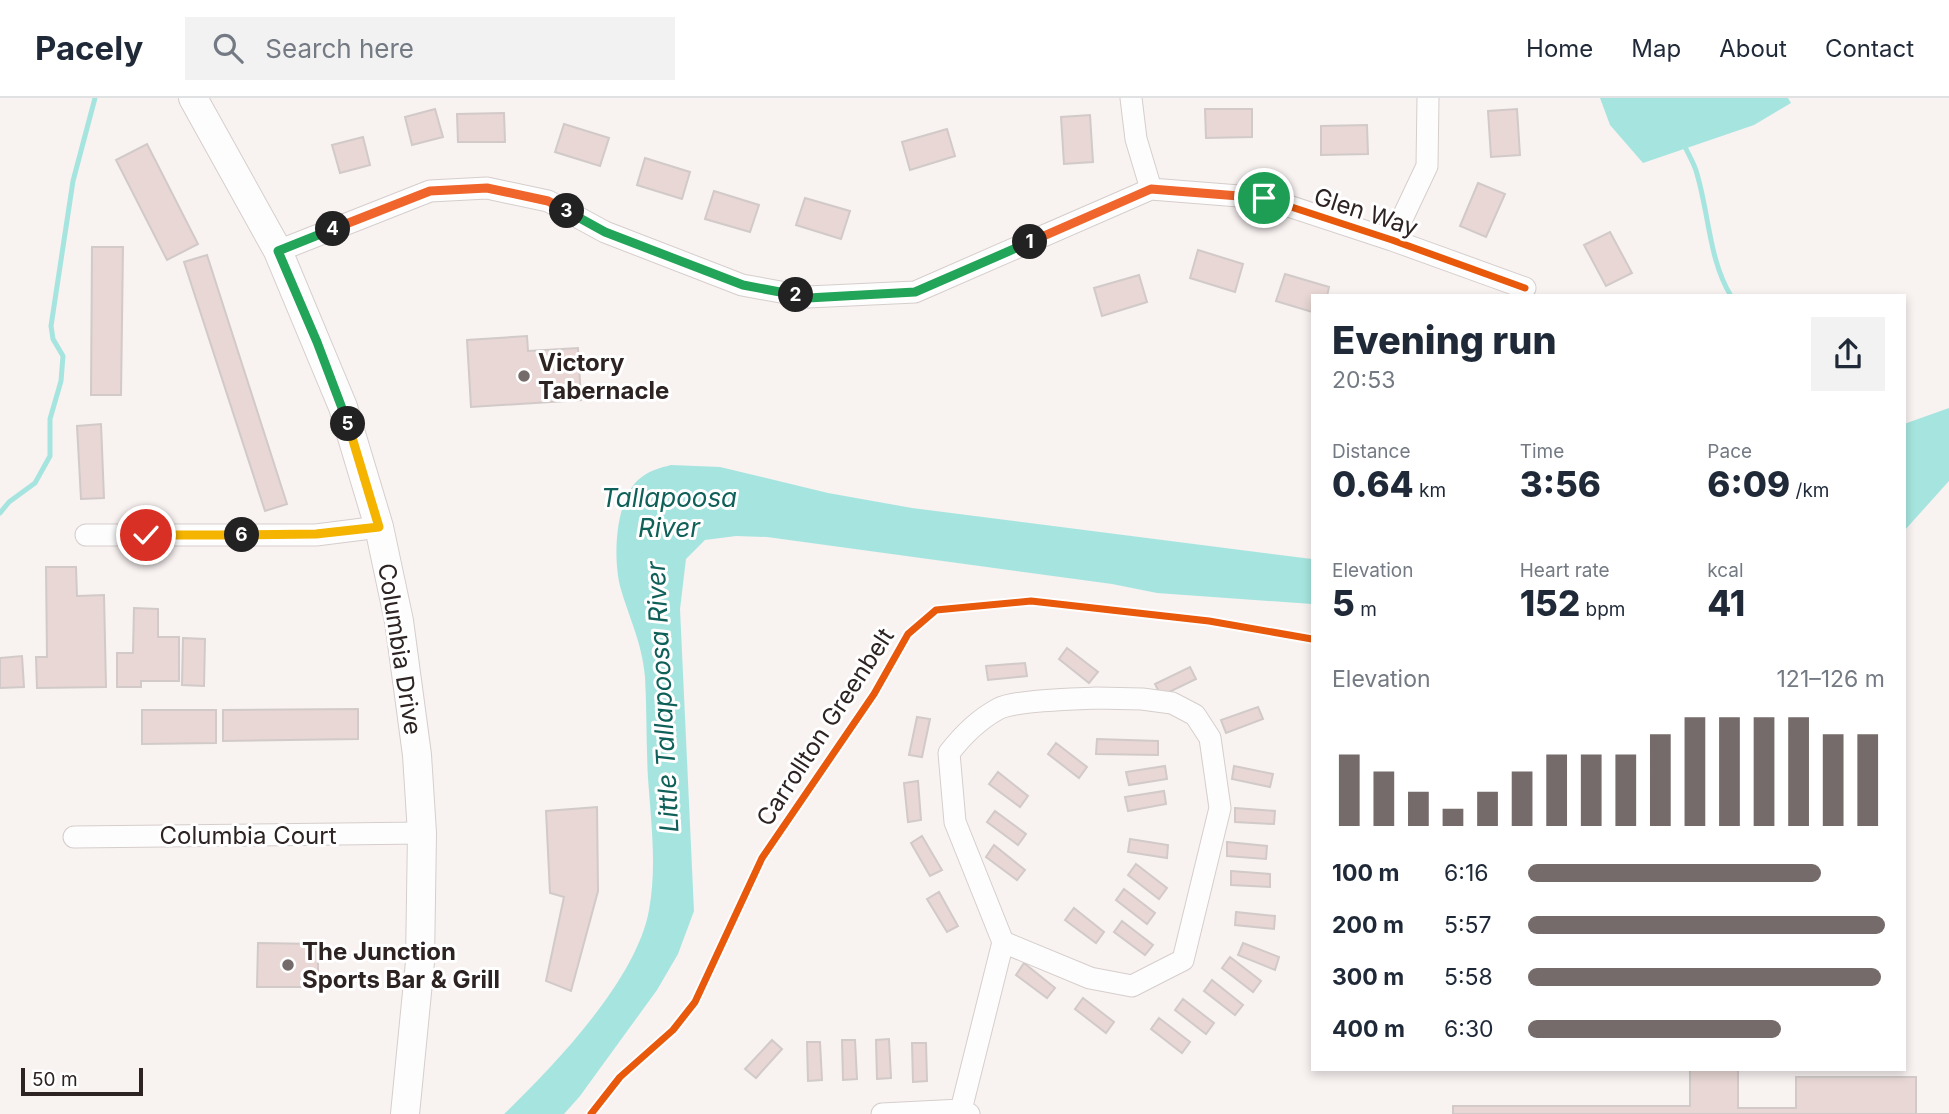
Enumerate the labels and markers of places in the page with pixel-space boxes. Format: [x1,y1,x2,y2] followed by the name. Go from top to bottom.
[1234,168,1294,228] pin
[550,194,584,228] pin: 3
[316,212,350,246] pin: 4
[1012,225,1048,260] pin: 1
[778,278,814,312] pin: 2
[538,348,669,405] place label: Victory Tabernacle
[516,368,532,384] marker: Victory Tabernacle
[330,406,366,442] pin: 5
[116,505,176,565] pin
[224,518,260,552] pin: 6
[302,937,500,994] place label: The Junction Sports Bar & Grill
[280,957,296,973] marker: The Junction Sports Bar & Grill

